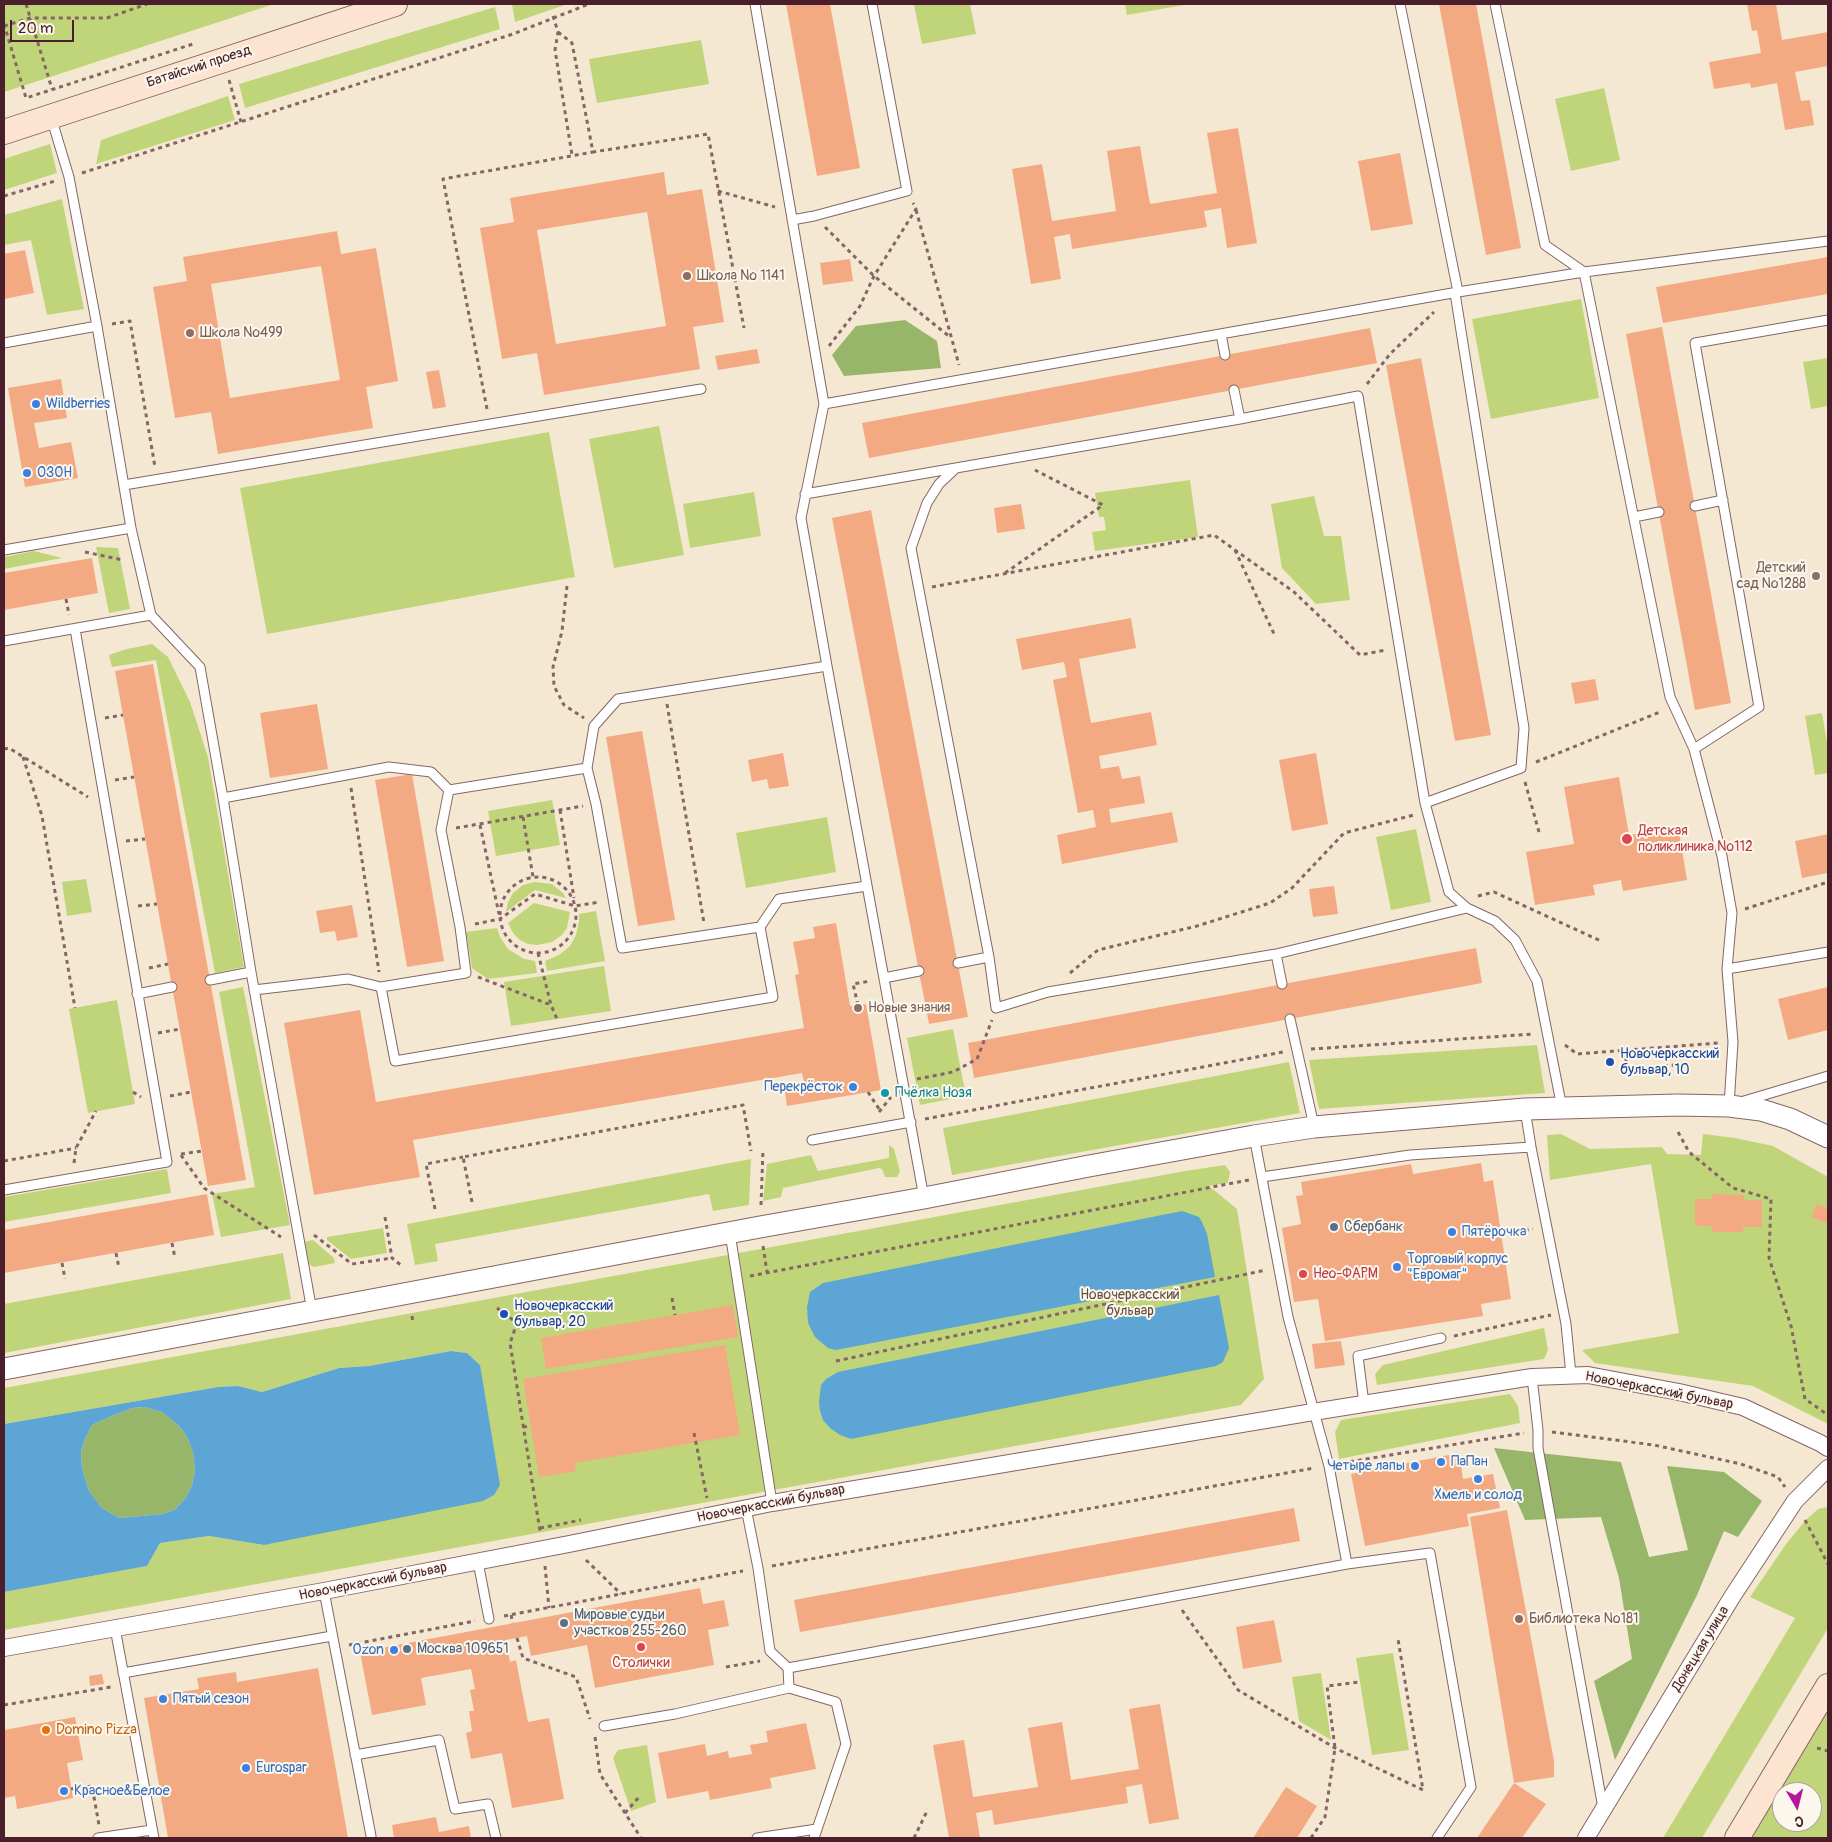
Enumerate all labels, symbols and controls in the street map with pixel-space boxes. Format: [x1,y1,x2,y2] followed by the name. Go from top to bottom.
[12,10,76,42] scale bar
[18,19,53,38] text: 20 m
[145,42,253,92] street label: Батайский проезд
[697,268,785,284] place label: Школа № 1141
[681,270,693,282] marker: Школа № 1141
[200,325,283,341] place label: Школа №499
[184,327,196,339] marker: Школа №499
[46,396,110,412] place label: Wildberries
[30,398,42,410] marker: Wildberries
[37,465,72,481] place label: ОЗОН
[21,467,33,479] marker: ОЗОН
[1737,560,1806,592] place label: Детский сад №1288
[1810,570,1822,582] marker: Детский сад №1288
[1638,823,1753,856] place label: Детская поликлиника №112
[1620,832,1634,846] marker: Детская поликлиника №112
[868,1000,950,1016] place label: Новые знания
[852,1002,864,1014] marker: Новые знания
[1620,1046,1719,1078] place label: Новочеркасский бульвар, 10
[1604,1056,1616,1068] marker: Новочеркасский бульвар, 10
[764,1079,843,1095] place label: Перекрёсток
[847,1081,859,1093] marker: Перекрёсток
[895,1085,972,1101] place label: Пчёлка Нозя
[879,1087,891,1099] marker: Пчёлка Нозя
[1344,1219,1403,1235] place label: Сбербанк
[1328,1221,1340,1233] marker: Сбербанк
[1462,1224,1526,1240] place label: Пятёрочка
[1446,1226,1458,1238] marker: Пятёрочка
[1407,1251,1508,1284] place label: Торговый корпус "Евромаг"
[1391,1261,1403,1273] marker: Торговый корпус "Евромаг"
[1313,1266,1378,1282] place label: Нео-ФАРМ
[1297,1268,1309,1280] marker: Нео-ФАРМ
[1080,1287,1180,1320] park label: Новочеркасский бульвар
[514,1298,613,1330] place label: Новочеркасский бульвар, 20
[498,1308,510,1320] marker: Новочеркасский бульвар, 20
[1584,1368,1734,1414] street label: Новочеркасский бульвар
[1451,1454,1488,1470] place label: ПаПан
[1435,1456,1447,1468] marker: ПаПан
[1327,1458,1405,1474] place label: Четыре лапы
[1409,1460,1421,1472] marker: Четыре лапы
[1472,1473,1484,1485] marker: Хмель и солод
[696,1481,846,1527] street label: Новочеркасский бульвар
[1434,1487,1522,1503] place label: Хмель и солод
[298,1559,448,1605] street label: Новочеркасский бульвар
[1669,1603,1733,1695] street label: Донецкая улица
[574,1607,687,1640] place label: Мировые судьи участков 255-260
[1529,1611,1638,1627] place label: Библиотека №181
[1513,1613,1525,1625] marker: Библиотека №181
[558,1617,570,1629] marker: Мировые судьи участков 255-260
[417,1641,509,1657] place label: Москва 109651
[635,1641,647,1653] marker: Столички
[353,1642,384,1658] place label: Ozon
[401,1643,413,1655] marker: Москва 109651
[388,1644,400,1656] marker: Ozon
[612,1655,670,1671] place label: Столички
[173,1691,249,1707] place label: Пятый сезон
[157,1693,169,1705] marker: Пятый сезон
[56,1722,137,1738] place label: Domino Pizza
[40,1724,52,1736] marker: Domino Pizza
[256,1760,307,1776] place label: Eurospar
[240,1762,252,1774] marker: Eurospar
[1772,1782,1822,1832] north arrow
[74,1783,170,1799] place label: Красное&Белое
[58,1785,70,1797] marker: Красное&Белое
[1794,1812,1804,1830] text: С

